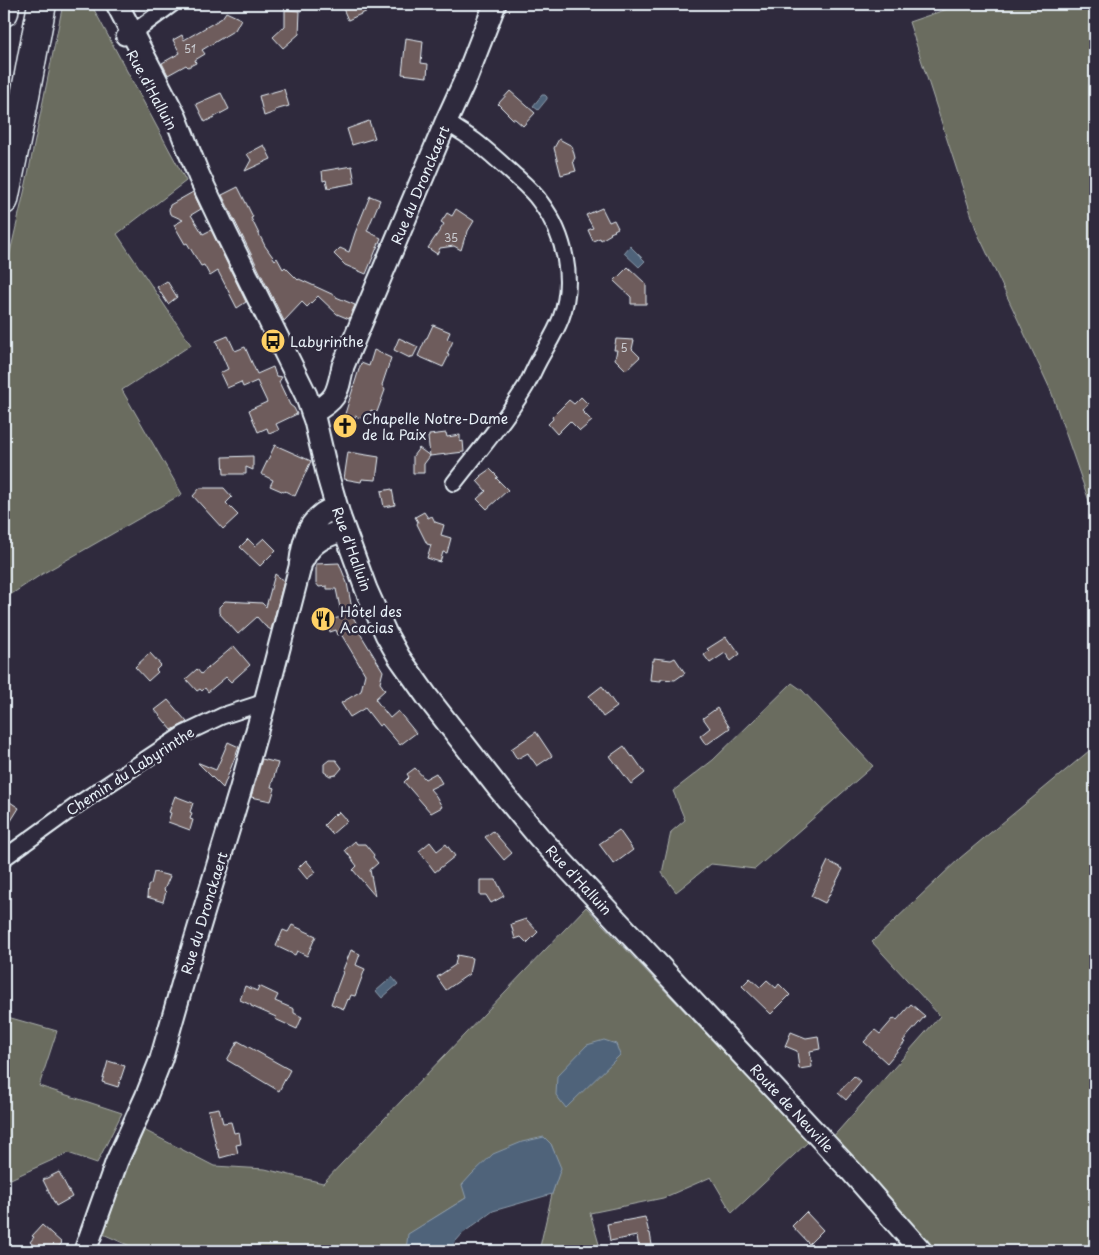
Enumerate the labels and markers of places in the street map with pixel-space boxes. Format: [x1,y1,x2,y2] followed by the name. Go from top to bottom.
[260,328,286,354] bus stop icon: Labyrinthe
[290,331,364,352] place label: Labyrinthe
[362,408,508,445] place label: Chapelle Notre-Dame de la Paix
[332,413,358,439] church icon: Chapelle Notre-Dame de la Paix
[340,601,402,638] place label: Hôtel des Acacias
[310,606,336,632] restaurant icon: Hôtel des Acacias

